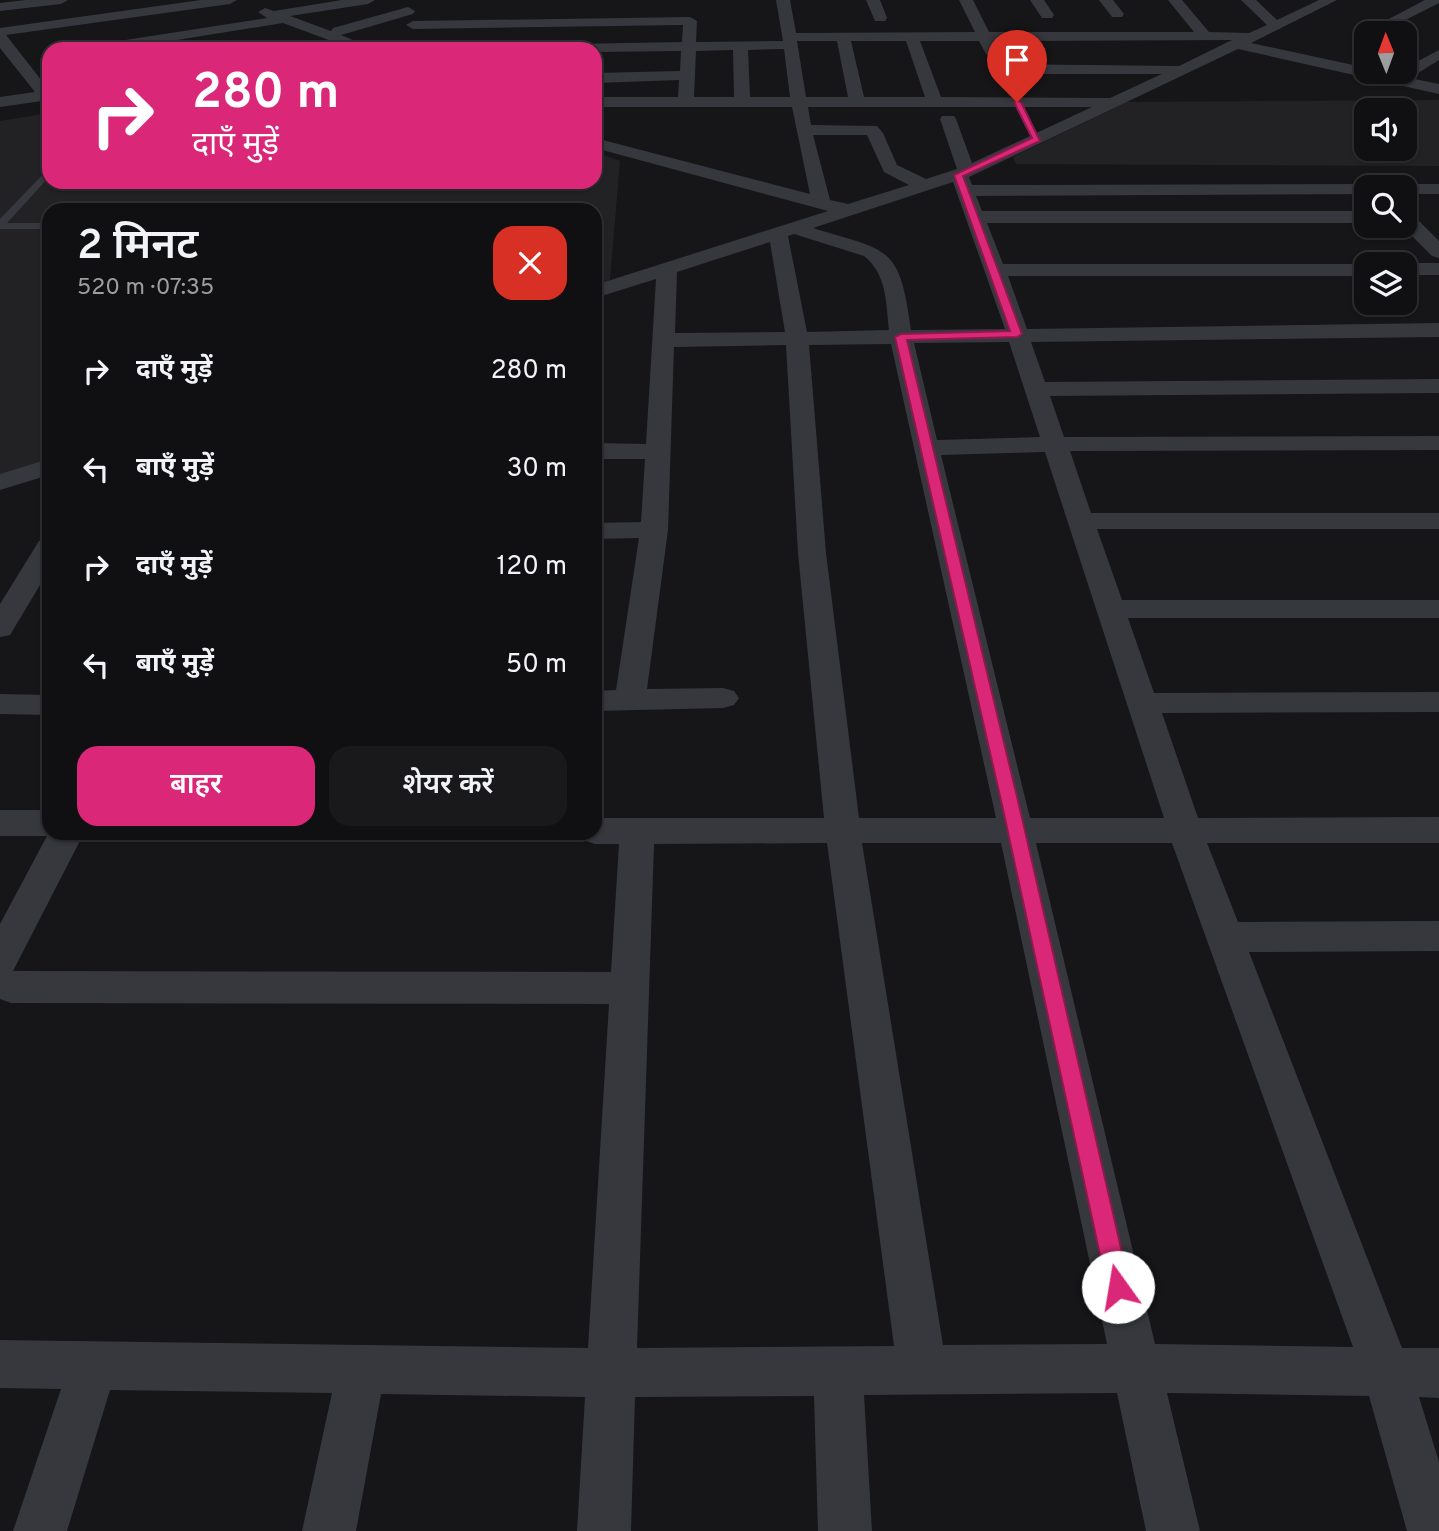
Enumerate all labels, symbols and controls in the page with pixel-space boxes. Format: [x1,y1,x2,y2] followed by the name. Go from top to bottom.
[1354,21,1418,84] north arrow
[1354,21,1417,315] map controls
[987,30,1047,102] pin
[998,41,1036,79] icon: arrive
[192,64,339,126] text: 280 m
[77,70,168,161] icon: right
[1354,98,1417,161] button: sound
[192,126,279,166] text: दाएँ मुड़ें
[1354,175,1417,238] button: search
[77,221,198,274] text: 2 मिनट
[493,226,567,300] button: close
[1354,252,1417,315] button: layers
[77,274,214,303] text: 520 m · 07:35
[77,352,115,390] icon: right
[136,354,212,387] text: दाएँ मुड़ें
[491,355,567,388] text: 280 m
[77,450,115,488] icon: left
[136,452,214,485] text: बाएँ मुड़ें
[507,453,567,486] text: 30 m
[77,548,115,586] icon: right
[136,550,212,583] text: दाएँ मुड़ें
[497,551,567,584] text: 120 m
[77,646,115,684] icon: left
[136,648,214,681] text: बाएँ मुड़ें
[506,649,567,682] text: 50 m
[77,746,315,826] button: बाहर
[329,746,567,826] button: शेयर करें
[1081,1250,1155,1324] position arrow

